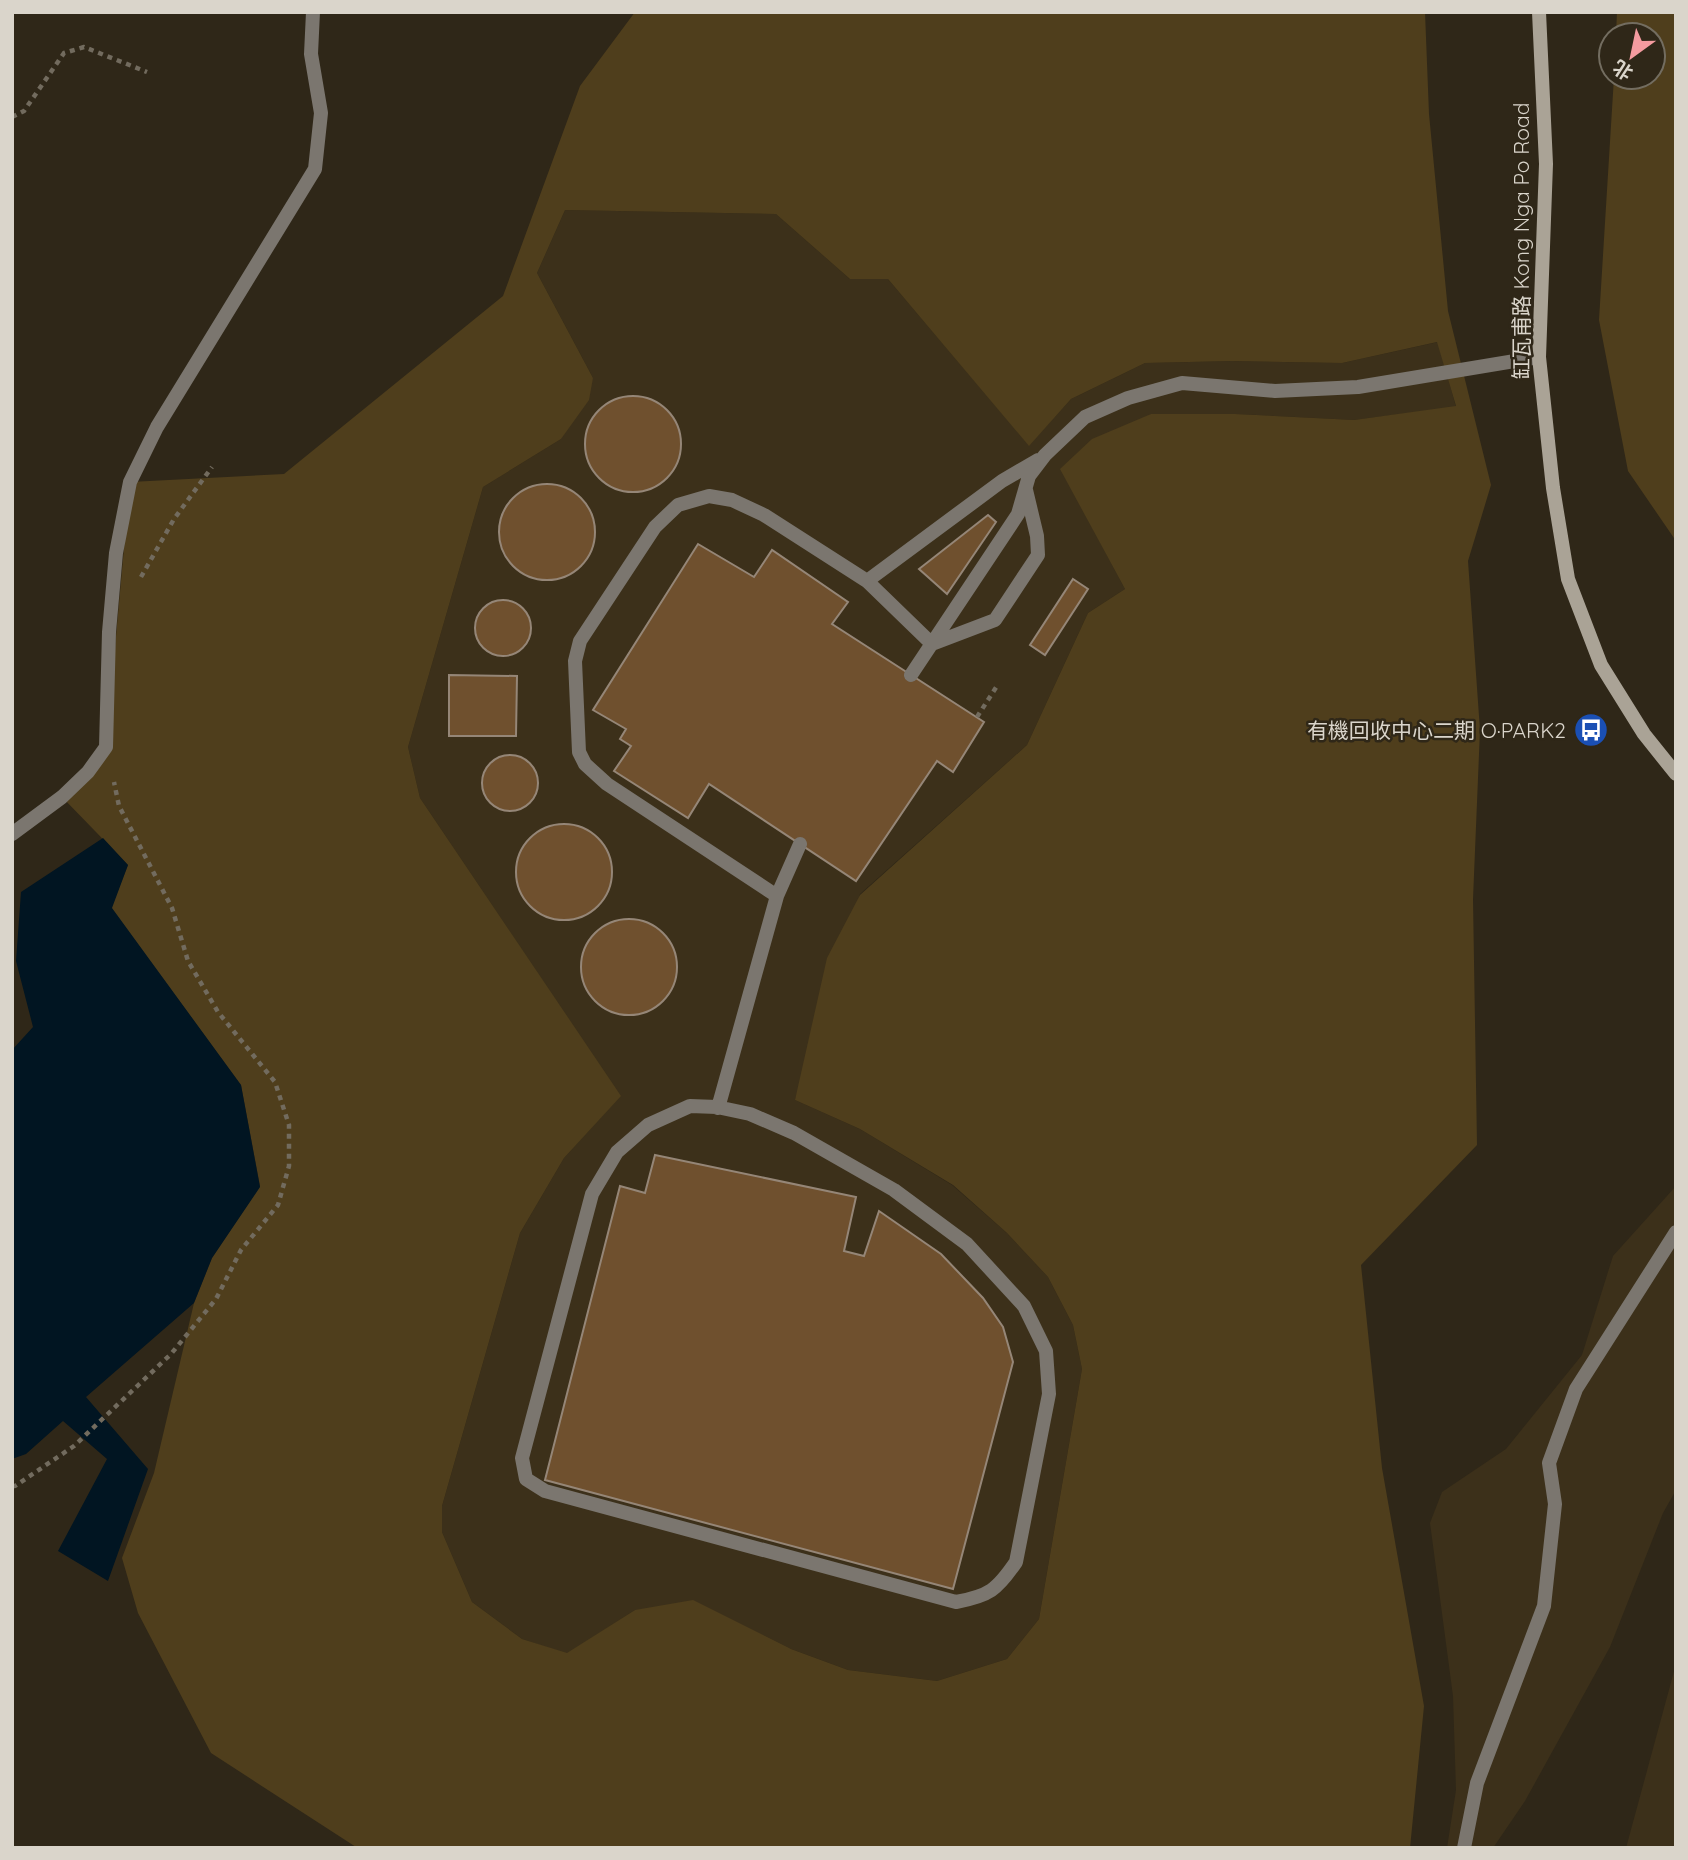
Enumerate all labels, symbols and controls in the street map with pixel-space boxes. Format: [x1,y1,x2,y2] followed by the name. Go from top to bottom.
[1597,21,1667,91] north arrow
[1608,55,1637,85] text: 北
[1508,103,1534,379] street label: 缸瓦甫路 Kong Nga Po Road
[1572,711,1610,749] bus stop icon: 有機回收中心二期 O·PARK2
[1307,717,1566,743] place label: 有機回收中心二期 O·PARK2

